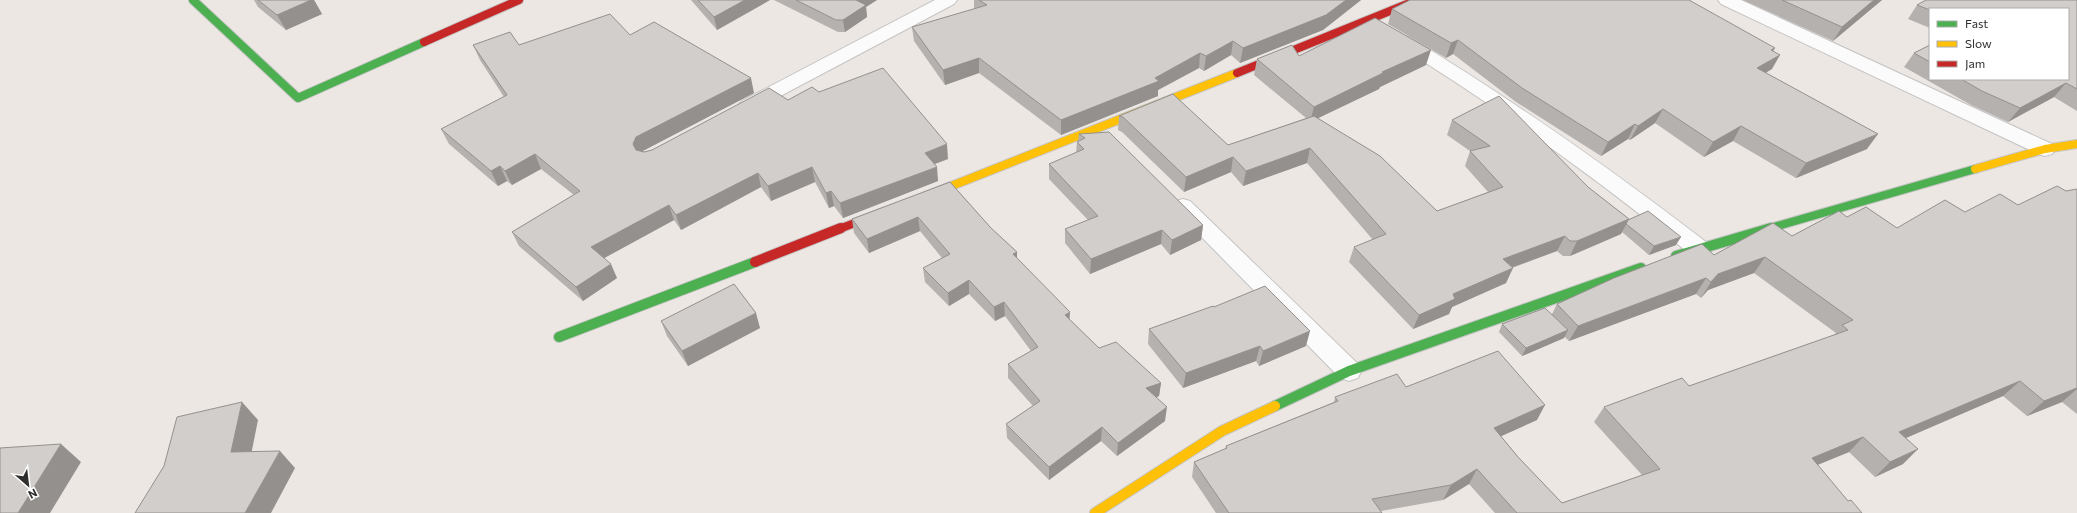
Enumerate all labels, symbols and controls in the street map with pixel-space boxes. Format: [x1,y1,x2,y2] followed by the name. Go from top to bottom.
[1929,8,2069,80] legend
[1965,16,1988,30] text: Fast
[1965,36,1992,50] text: Slow
[1965,56,1985,71] text: Jam
[8,465,48,505] north arrow
[26,487,40,502] text: N

